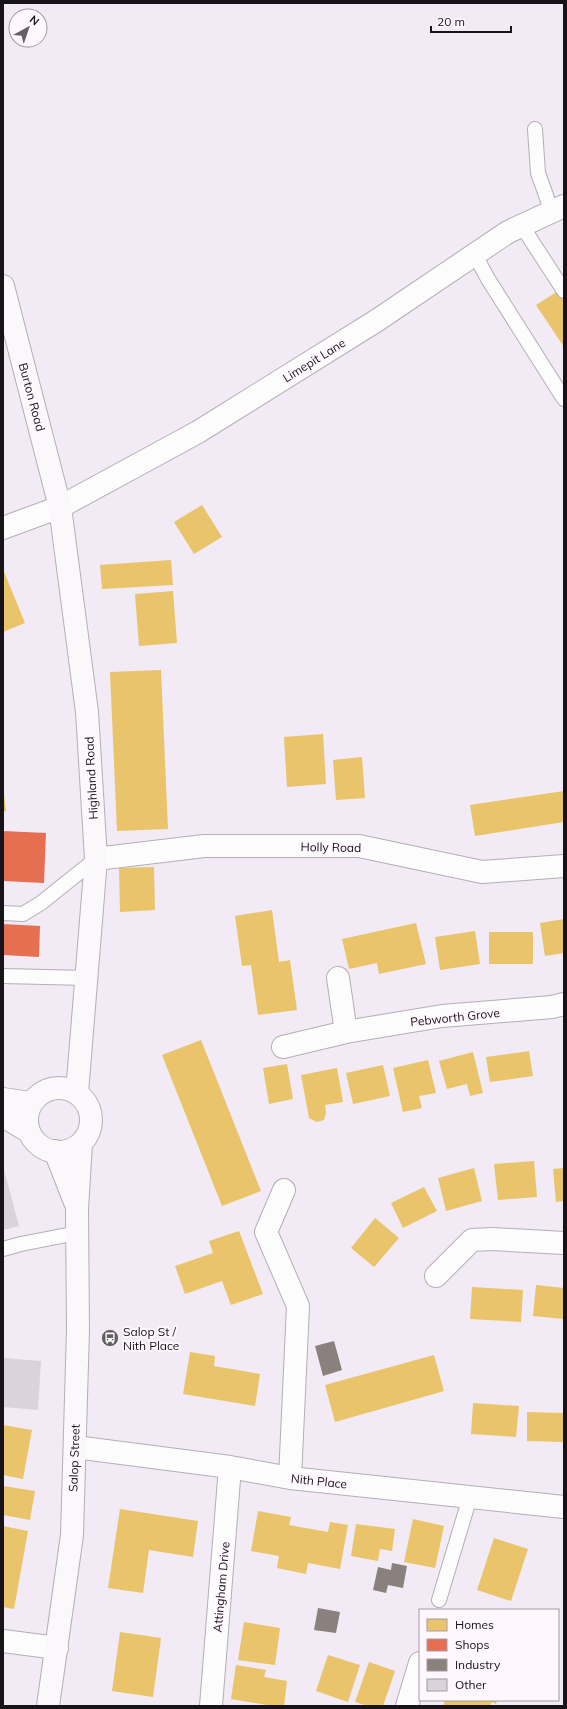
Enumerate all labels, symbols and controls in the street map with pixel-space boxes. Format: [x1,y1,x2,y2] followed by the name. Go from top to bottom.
[8,8,48,48] north arrow
[431,8,511,34] scale bar
[27,12,42,28] text: N
[437,14,465,29] text: 20 m
[280,335,348,385] street label: Limepit Lane
[16,361,48,433] street label: Burton Road
[81,736,101,820] street label: Highland Road
[301,839,361,855] street label: Holly Road
[409,1005,501,1029] street label: Pebworth Grove
[123,1324,179,1353] place label: Salop St / Nith Place
[100,1328,120,1348] bus stop icon: Salop St / Nith Place
[65,1424,83,1492] street label: Salop Street
[290,1471,348,1491] street label: Nith Place
[210,1541,232,1633] street label: Attingham Drive
[419,1609,559,1701] legend
[455,1617,494,1632] text: Homes
[455,1637,490,1652] text: Shops
[455,1657,501,1672] text: Industry
[455,1677,487,1692] text: Other

